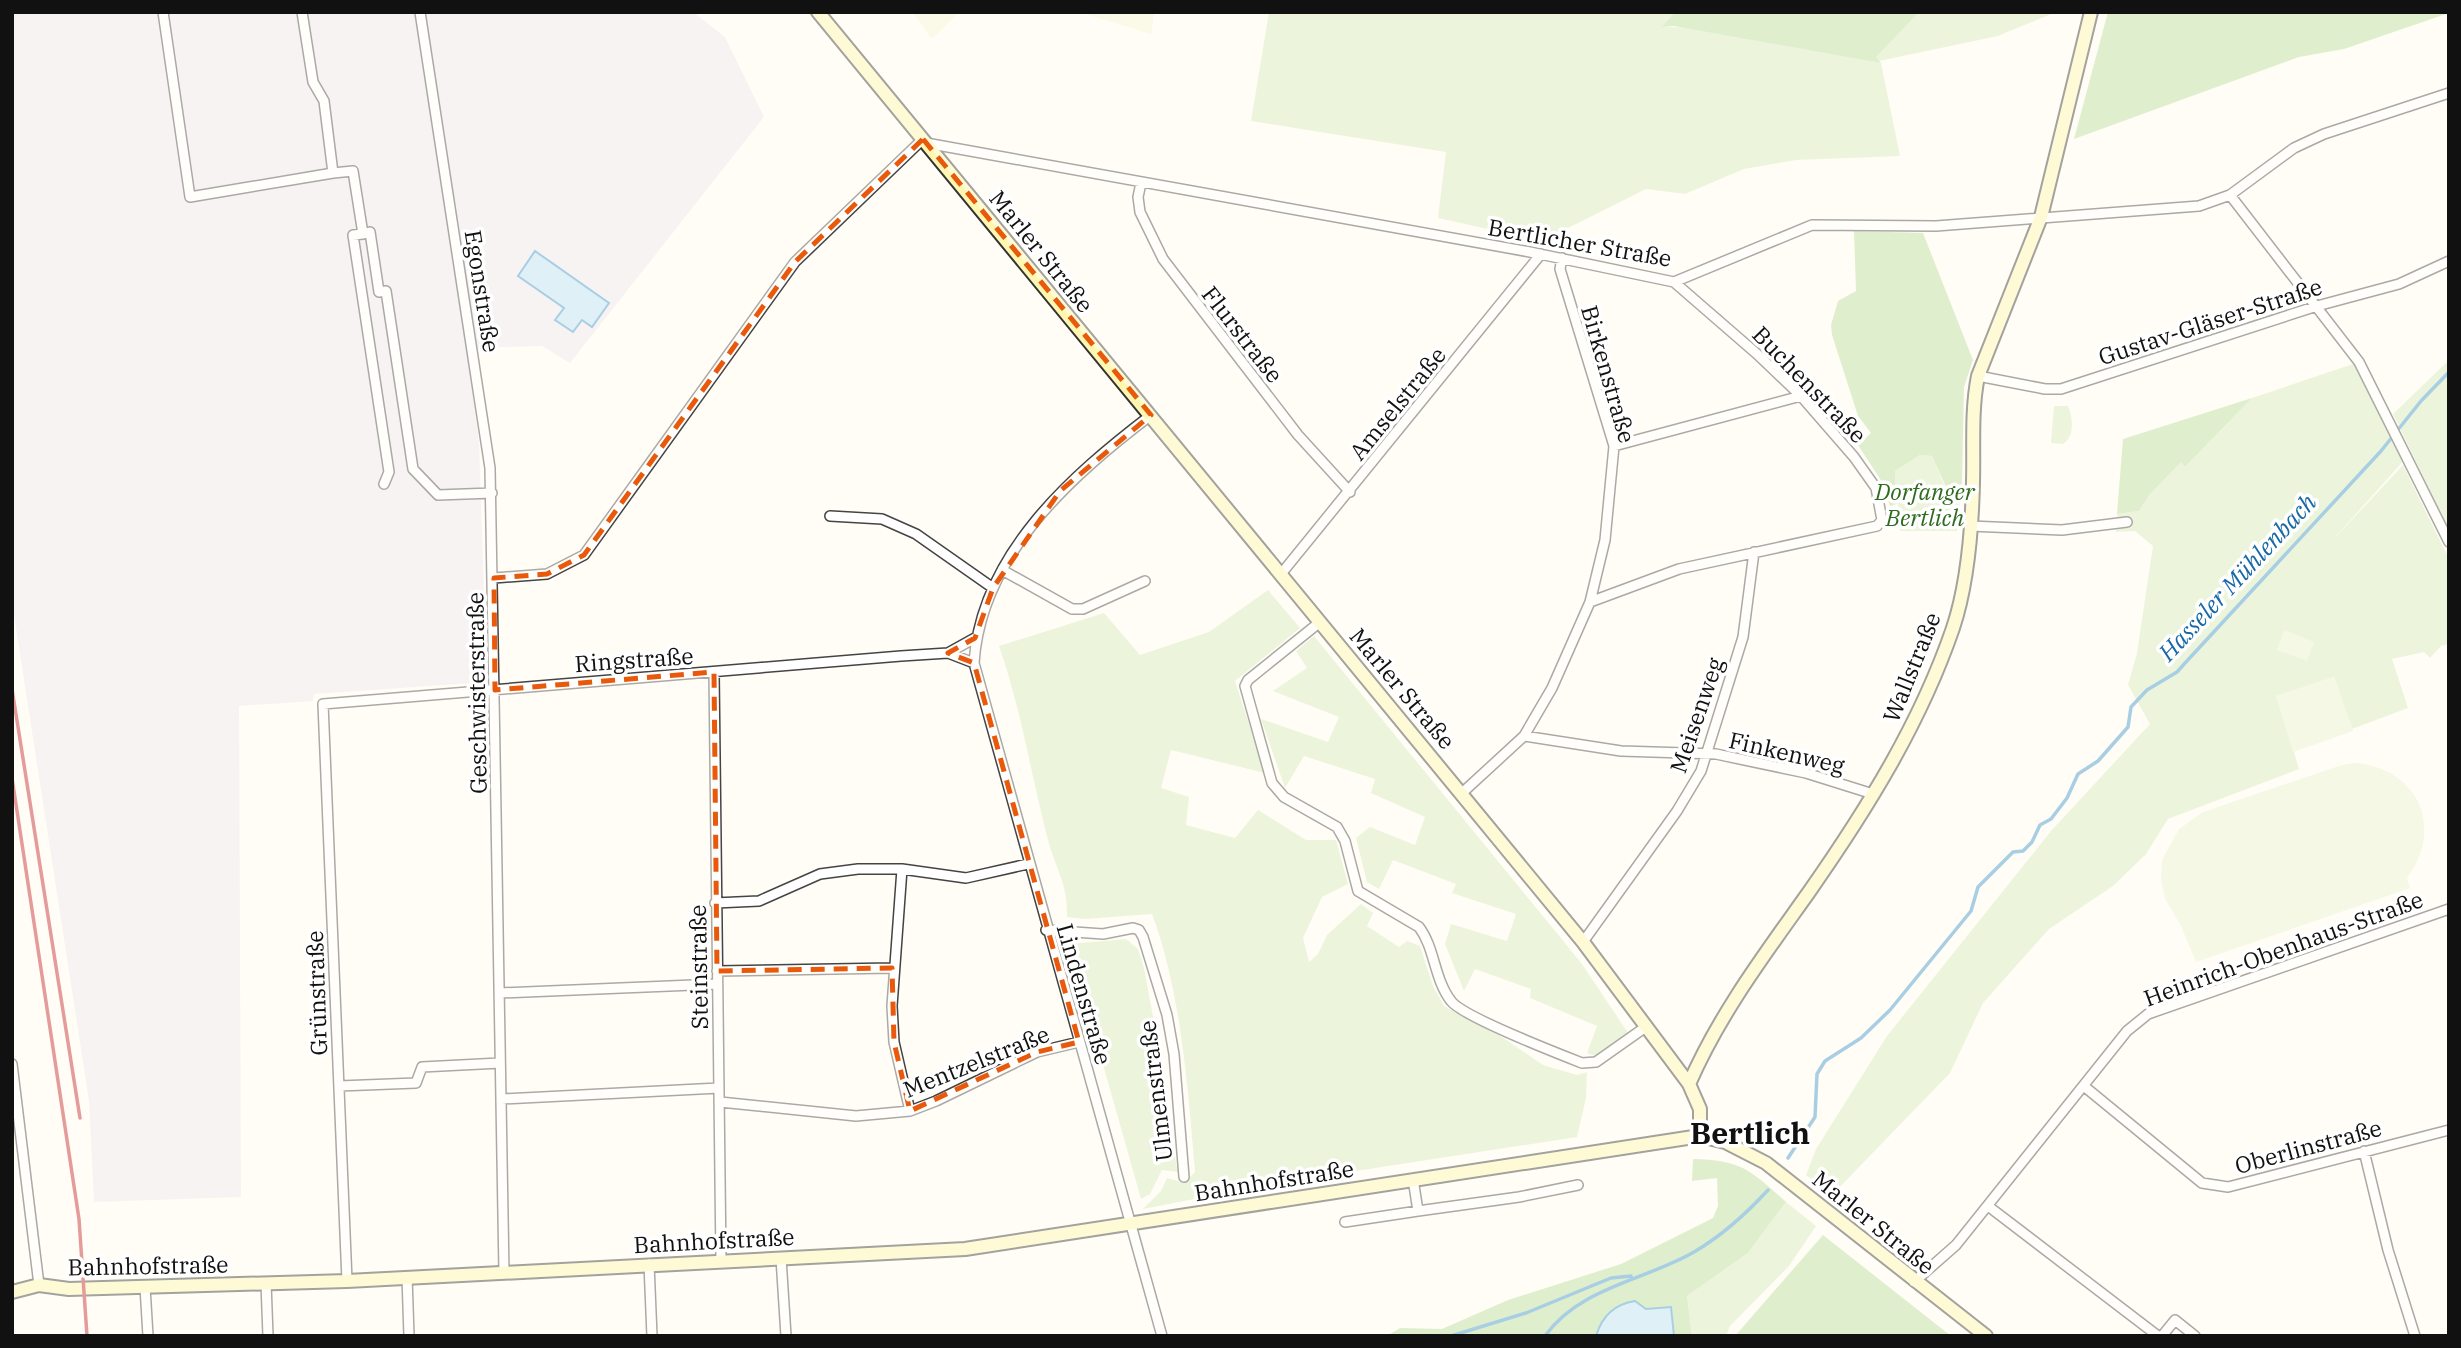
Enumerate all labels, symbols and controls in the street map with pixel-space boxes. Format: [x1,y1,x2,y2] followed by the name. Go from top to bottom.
[983,184,1101,318] street label: Marler Straße
[1486,211,1674,273] street label: Bertlicher Straße
[459,228,507,354] street label: Egonstraße
[2094,271,2326,371] street label: Gustav-Gläser-Straße
[1196,280,1290,388] street label: Flurstraße
[1575,302,1643,446] street label: Birkenstraße
[1747,319,1873,449] street label: Buchenstraße
[1342,340,1452,466] street label: Amselstraße
[1874,476,1976,532] park label: Dorfanger Bertlich
[2150,486,2323,668] water label: Hasseler Mühlenbach
[459,592,493,794] street label: Geschwisterstraße
[1875,607,1947,727] street label: Wallstraße
[1344,621,1462,755] street label: Marler Straße
[574,640,694,678] street label: Ringstraße
[1662,653,1730,777] street label: Meisenweg
[1726,724,1848,780] street label: Finkenweg
[2139,883,2427,1013] street label: Heinrich-Obenhaus-Straße
[682,904,714,1030] street label: Steinstraße
[1051,920,1119,1068] street label: Lindenstraße
[299,930,333,1056] street label: Grünstraße
[899,1018,1053,1104] street label: Mentzelstraße
[1131,1019,1179,1163] street label: Ulmenstraße
[2231,1112,2385,1180] street label: Oberlinstraße
[1690,1113,1810,1152] district label: Bertlich
[1192,1153,1356,1207] street label: Bahnhofstraße
[1807,1163,1941,1281] street label: Marler Straße
[633,1221,795,1259] street label: Bahnhofstraße
[67,1249,229,1281] street label: Bahnhofstraße

